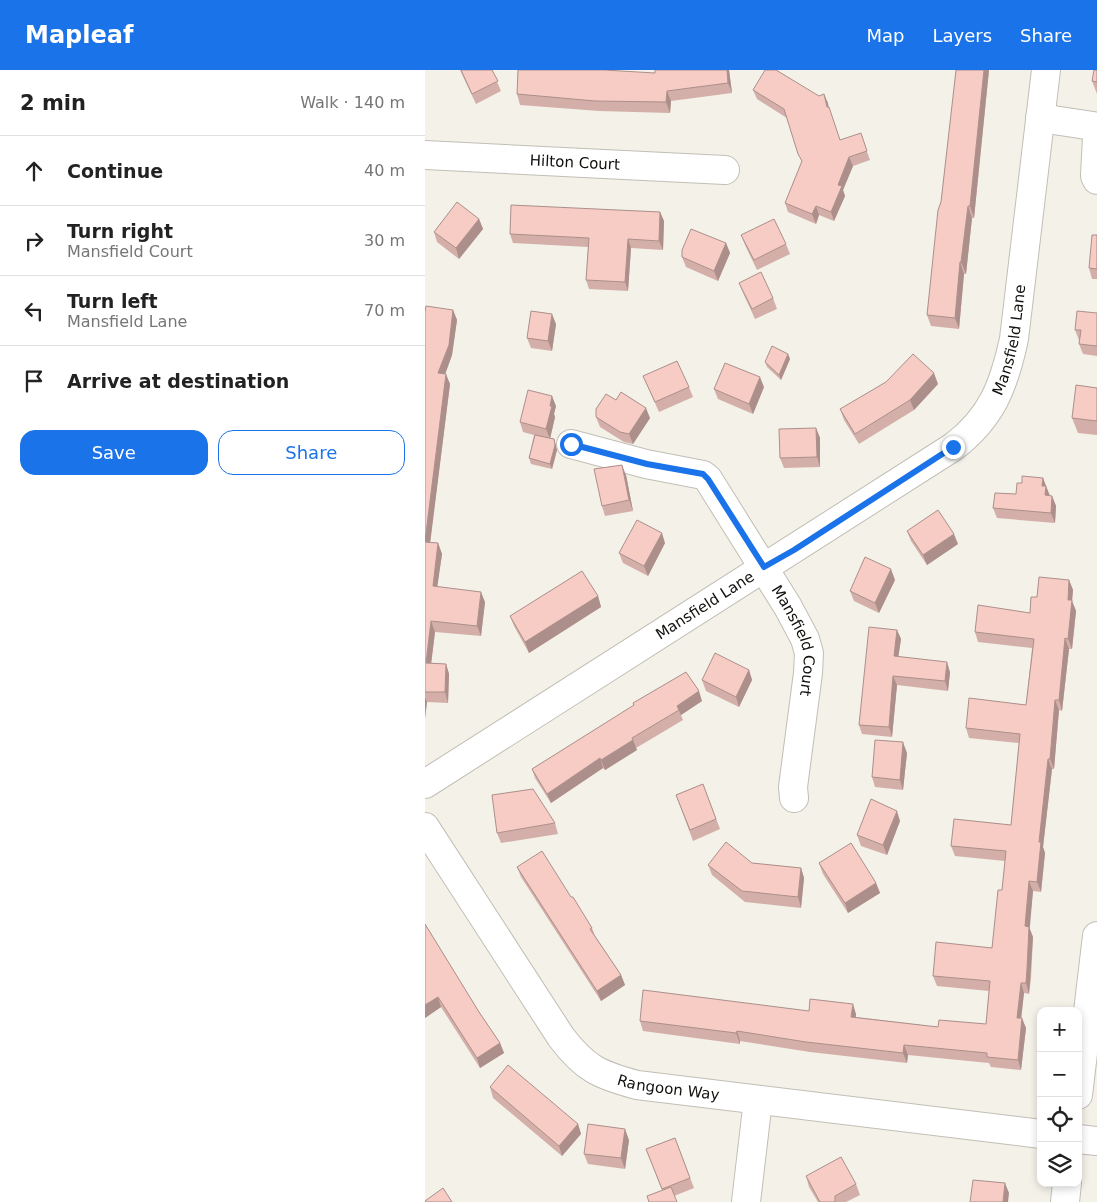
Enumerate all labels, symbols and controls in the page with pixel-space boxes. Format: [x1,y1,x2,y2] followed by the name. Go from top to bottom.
[25,21,133,49] text: Mapleaf
[866,25,904,46] text: Map
[932,25,992,46] text: Layers
[1020,25,1072,46] text: Share
[20,91,86,115] text: 2 min
[300,93,405,112] text: Walk · 140 m
[529,151,620,174] street label: Hilton Court
[20,157,48,185] icon: ahead
[67,160,163,182] text: Continue
[364,161,405,180] text: 40 m
[67,220,173,242] text: Turn right
[20,227,48,255] icon: right
[364,231,405,250] text: 30 m
[67,242,193,261] text: Mansfield Court
[989,283,1029,398] street label: Mansfield Lane
[67,290,158,312] text: Turn left
[20,297,48,325] icon: left
[364,301,405,320] text: 70 m
[67,312,187,331] text: Mansfield Lane
[20,367,48,395] icon: arrive
[67,370,289,392] text: Arrive at destination
[20,430,208,475] button: Save
[218,430,405,475] button: Share
[560,433,583,456] route start
[942,436,965,459] route end
[652,567,757,643] street label: Mansfield Lane
[768,582,818,697] street label: Mansfield Court
[1037,1007,1082,1187] map controls
[1037,1007,1082,1052] button: +
[1037,1052,1082,1097] button: −
[615,1071,721,1104] street label: Rangoon Way
[1037,1097,1082,1142] button: locate
[1037,1142,1082,1187] button: layers

